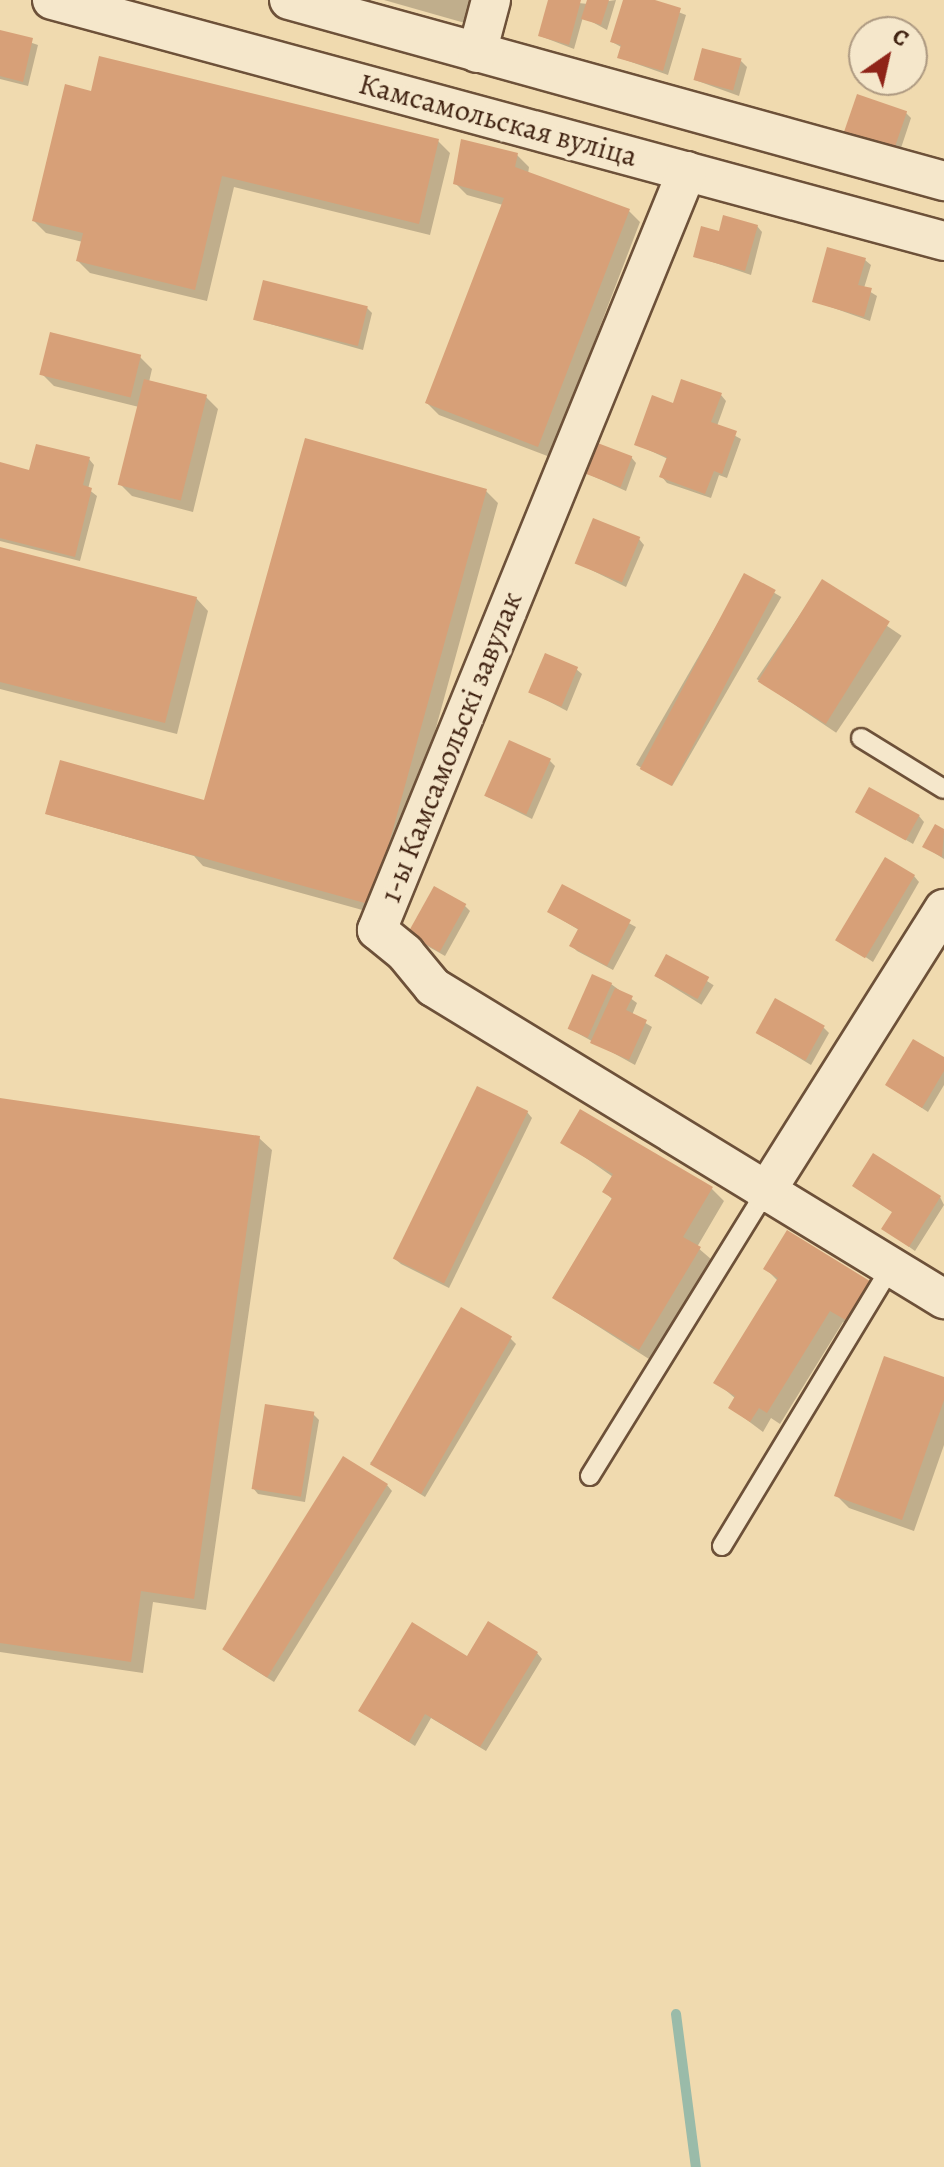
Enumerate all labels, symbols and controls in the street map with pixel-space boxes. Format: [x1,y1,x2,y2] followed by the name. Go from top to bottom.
[848,16,928,96] north arrow
[886,22,914,54] text: С
[355,66,641,174] street label: Камсамольская вуліца
[372,586,530,908] street label: 1-ы Камсамольскі завулак

